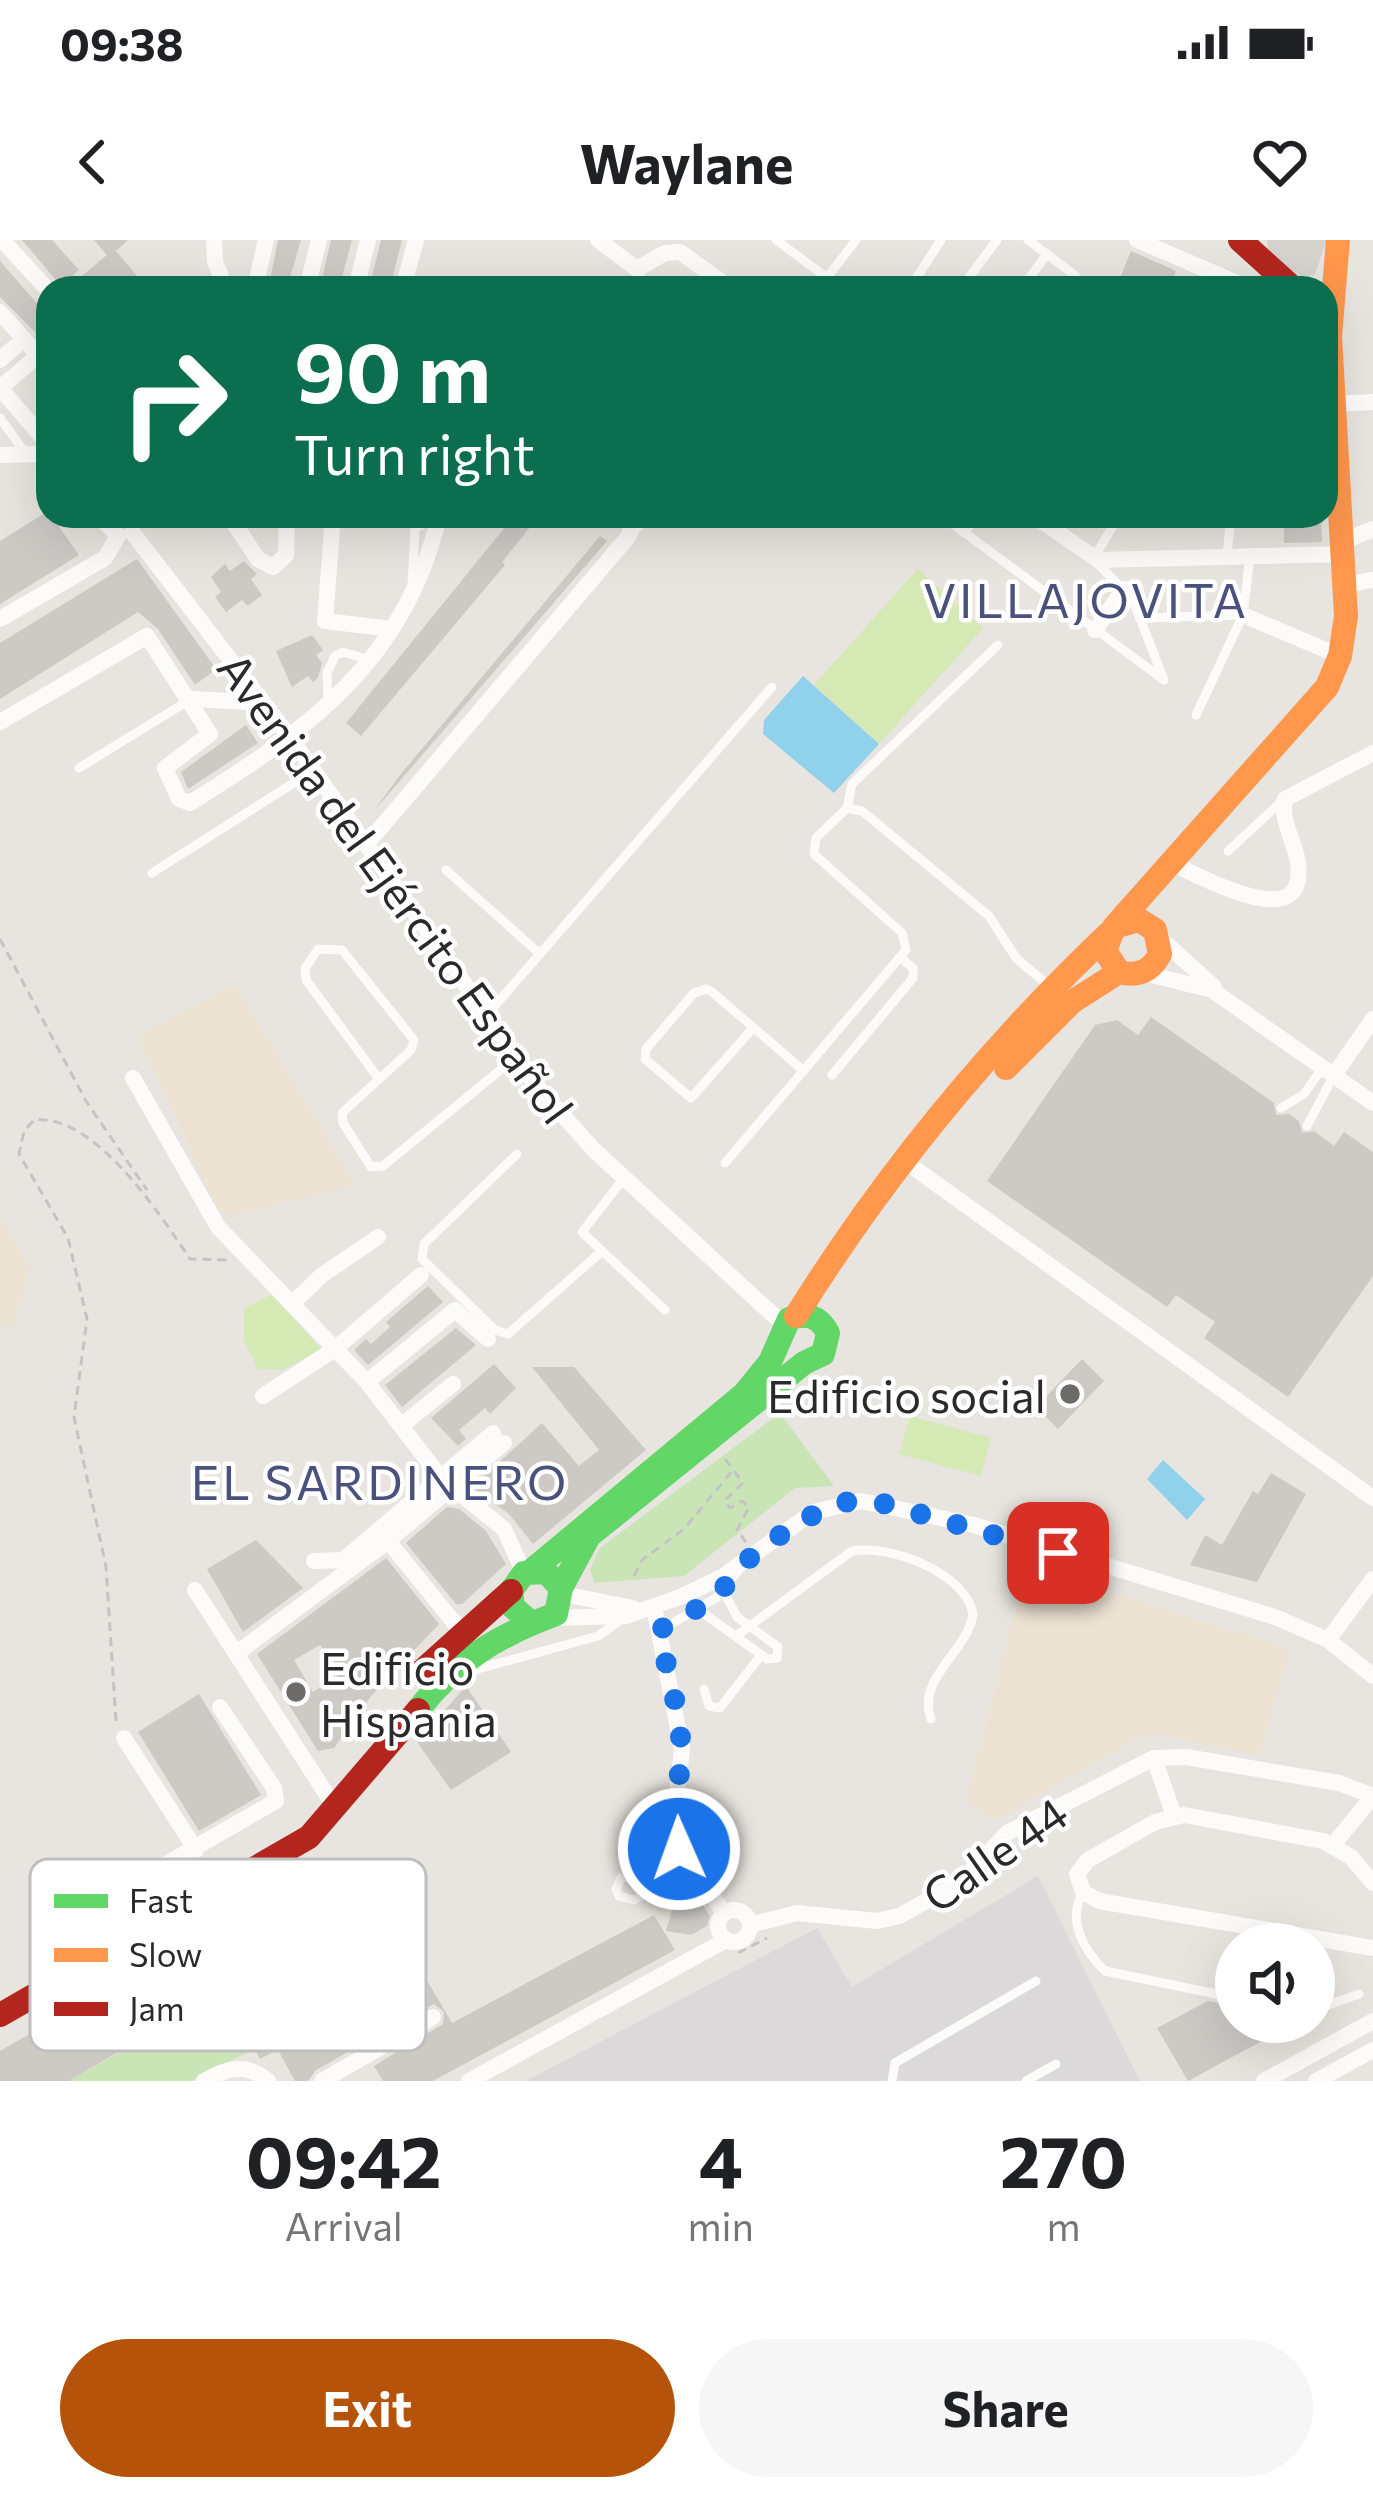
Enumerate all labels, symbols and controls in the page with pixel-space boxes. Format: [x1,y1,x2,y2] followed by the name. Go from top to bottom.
[60,15,184,70] text: 09:38
[60,129,126,195] icon: back
[580,129,793,195] text: Waylane
[1247,129,1313,195] icon: heart
[294,318,491,420] text: 90 m
[96,324,252,480] icon: right
[294,420,535,486] text: Turn right
[923,569,1249,628] district label: VILLAJOVITA
[208,641,586,1133] street label: Avenida del Ejército Español
[767,1367,1046,1422] place label: Edificio social
[1057,1381,1083,1407] marker: Edificio social
[191,1451,569,1510] district label: EL SARDINERO
[1007,1502,1109,1604] pin
[1025,1520,1091,1586] icon: arrive
[320,1639,497,1746] place label: Edificio Hispania
[283,1679,309,1705] marker: Edificio Hispania
[911,1784,1077,1922] street label: Calle 44
[616,1786,742,1912] position arrow
[30,1859,426,2051] legend
[129,1879,193,1920] text: Fast
[1215,1923,1335,2043] map controls
[1215,1923,1335,2043] button: sound
[129,1933,202,1974] text: Slow
[129,1987,185,2028] text: Jam
[246,2115,442,2203] text: 09:42
[699,2115,743,2203] text: 4
[1000,2115,1127,2203] text: 270
[285,2201,403,2249] text: Arrival
[688,2201,754,2249] text: min
[1046,2201,1080,2249] text: m
[60,2339,675,2477] button: Exit
[699,2339,1313,2477] button: Share

